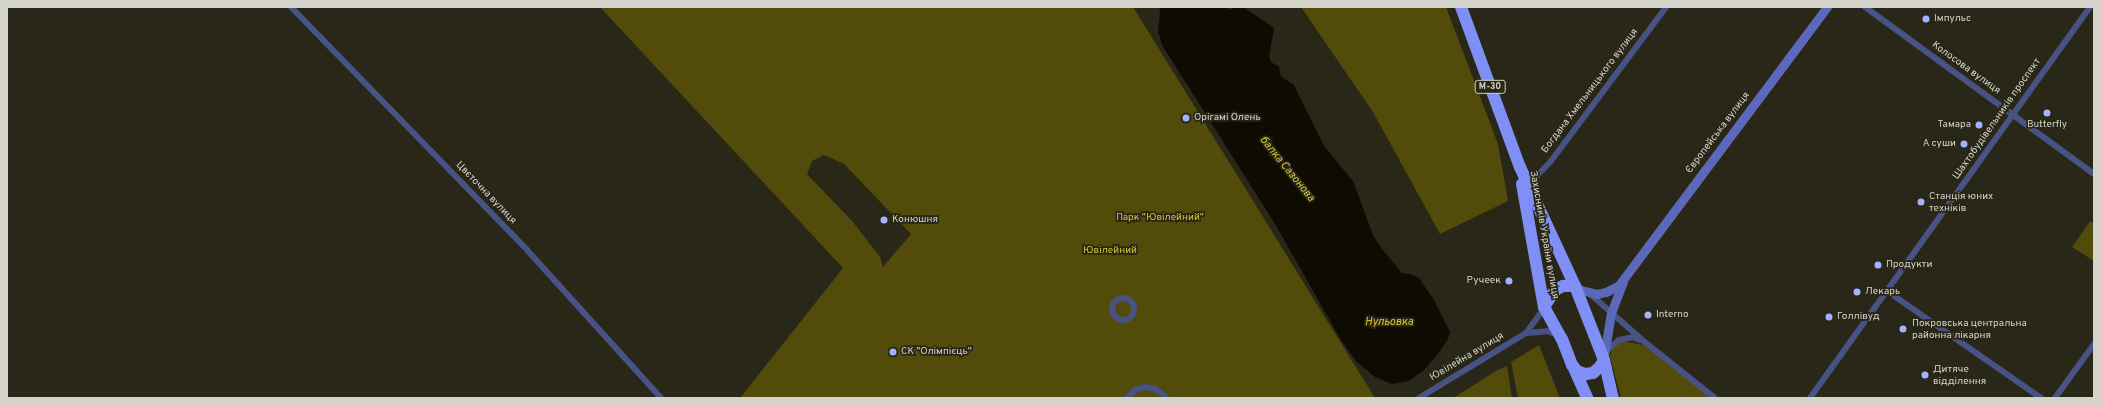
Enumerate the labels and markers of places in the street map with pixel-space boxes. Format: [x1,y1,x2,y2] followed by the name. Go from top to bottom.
[1934,13,1971,25] place label: Імпульс
[1921,14,1931,24] marker: Імпульс
[2042,108,2052,118] marker: Butterfly
[1194,112,1261,124] place label: Орігамі Олень
[1181,113,1191,123] marker: Орігамі Олень
[1937,119,1971,131] place label: Тамара
[2027,119,2067,131] place label: Butterfly
[1974,120,1984,130] marker: Тамара
[1922,138,1956,150] place label: А суши
[1959,139,1969,149] marker: А суши
[1929,190,1993,214] place label: Станція юних техніків
[1916,197,1926,207] marker: Станція юних техніків
[892,214,938,226] place label: Конюшня
[879,215,889,225] marker: Конюшня
[1886,259,1932,271] place label: Продукти
[1873,260,1883,270] marker: Продукти
[1467,275,1501,287] place label: Ручеек
[1504,276,1514,286] marker: Ручеек
[1865,286,1900,298] place label: Лекарь
[1852,287,1862,297] marker: Лекарь
[1656,309,1689,321] place label: Interno
[1643,310,1653,320] marker: Interno
[1837,311,1880,323] place label: Голлівуд
[1824,312,1834,322] marker: Голлівуд
[1912,317,2027,340] place label: Покровська центральна районна лікарня
[1897,323,1909,335] marker: Покровська центральна районна лікарня
[901,346,972,358] place label: СК "Олімпієць"
[888,347,898,357] marker: СК "Олімпієць"
[1933,363,1986,386] place label: Дитяче відділення
[1920,370,1930,380] marker: Дитяче відділення

